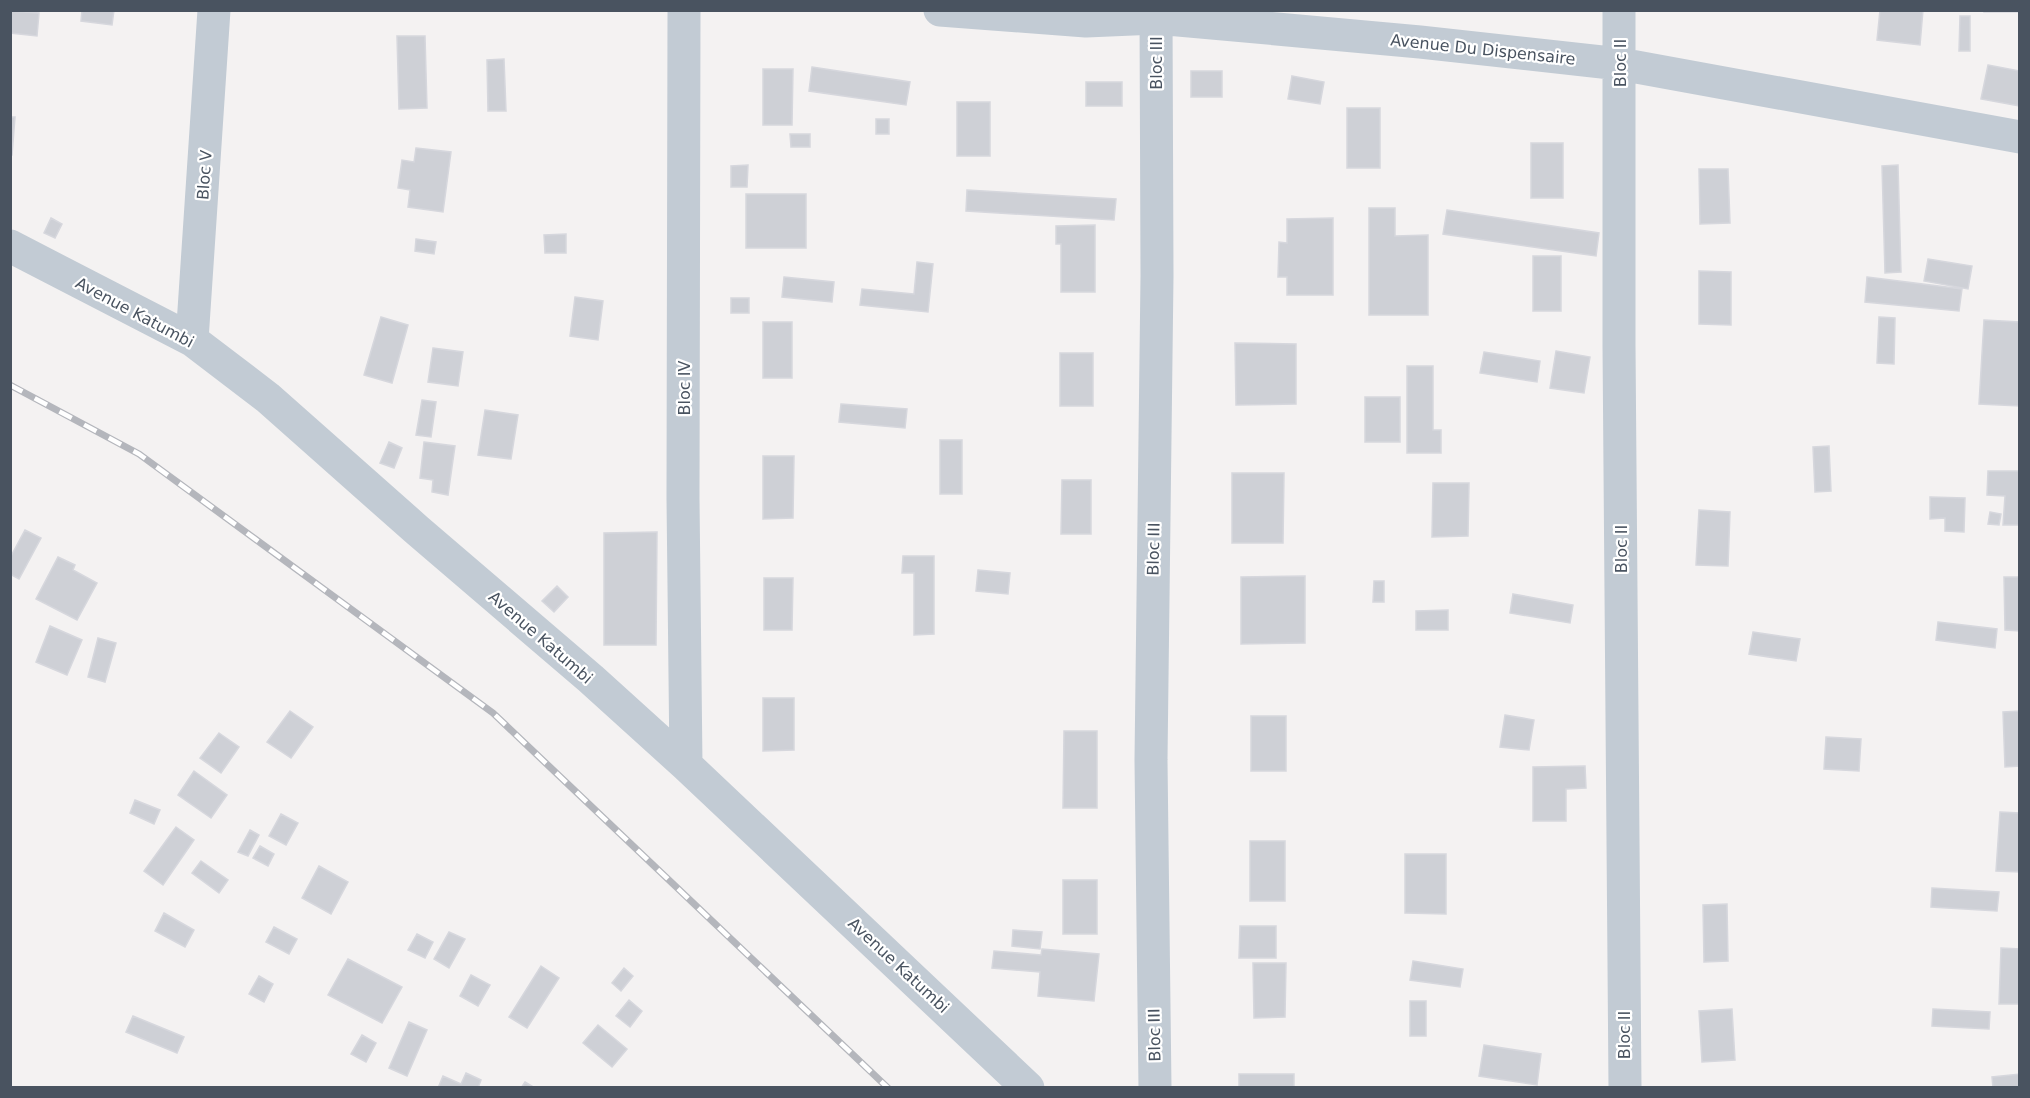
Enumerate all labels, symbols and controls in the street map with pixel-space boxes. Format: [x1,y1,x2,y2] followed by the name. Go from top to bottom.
[1389,30,1576,69] street label: Avenue Du Dispensaire
[1147,36,1166,90] street label: Bloc III
[1611,39,1630,87] street label: Bloc II
[193,149,216,201] street label: Bloc V
[72,273,197,352] street label: Avenue Katumbi
[675,361,694,415] street label: Bloc IV
[1144,522,1163,576] street label: Bloc III
[1612,525,1631,573] street label: Bloc II
[485,587,596,688] street label: Avenue Katumbi
[844,914,953,1017] street label: Avenue Katumbi
[1145,1008,1164,1062] street label: Bloc III
[1615,1011,1634,1059] street label: Bloc II

